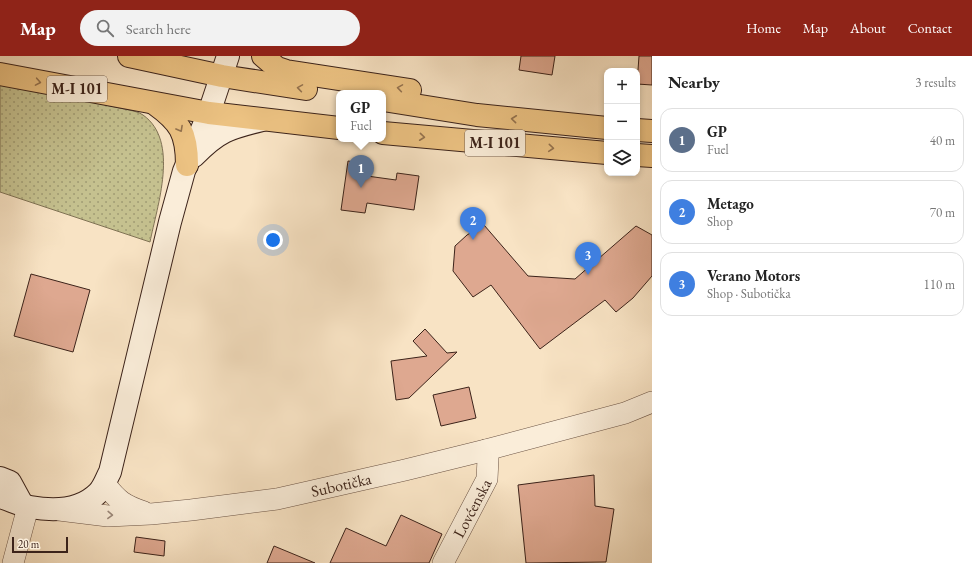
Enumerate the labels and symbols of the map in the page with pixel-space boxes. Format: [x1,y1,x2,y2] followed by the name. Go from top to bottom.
[47,76,107,102] road number: M-I 101
[35,77,41,86] one-way arrow
[297,84,304,93] one-way arrow
[397,84,403,93] one-way arrow
[511,115,517,124] one-way arrow
[175,125,183,132] one-way arrow
[465,130,525,156] road number: M-I 101
[419,132,425,141] one-way arrow
[548,143,554,152] one-way arrow
[348,155,374,188] pin: 1
[460,207,486,240] pin: 2
[263,230,283,250] your location
[575,242,601,275] pin: 3
[309,468,374,502] street label: Subotička
[448,475,497,541] street label: Lovćenska
[107,511,113,520] one-way arrow
[12,535,68,554] scale bar

